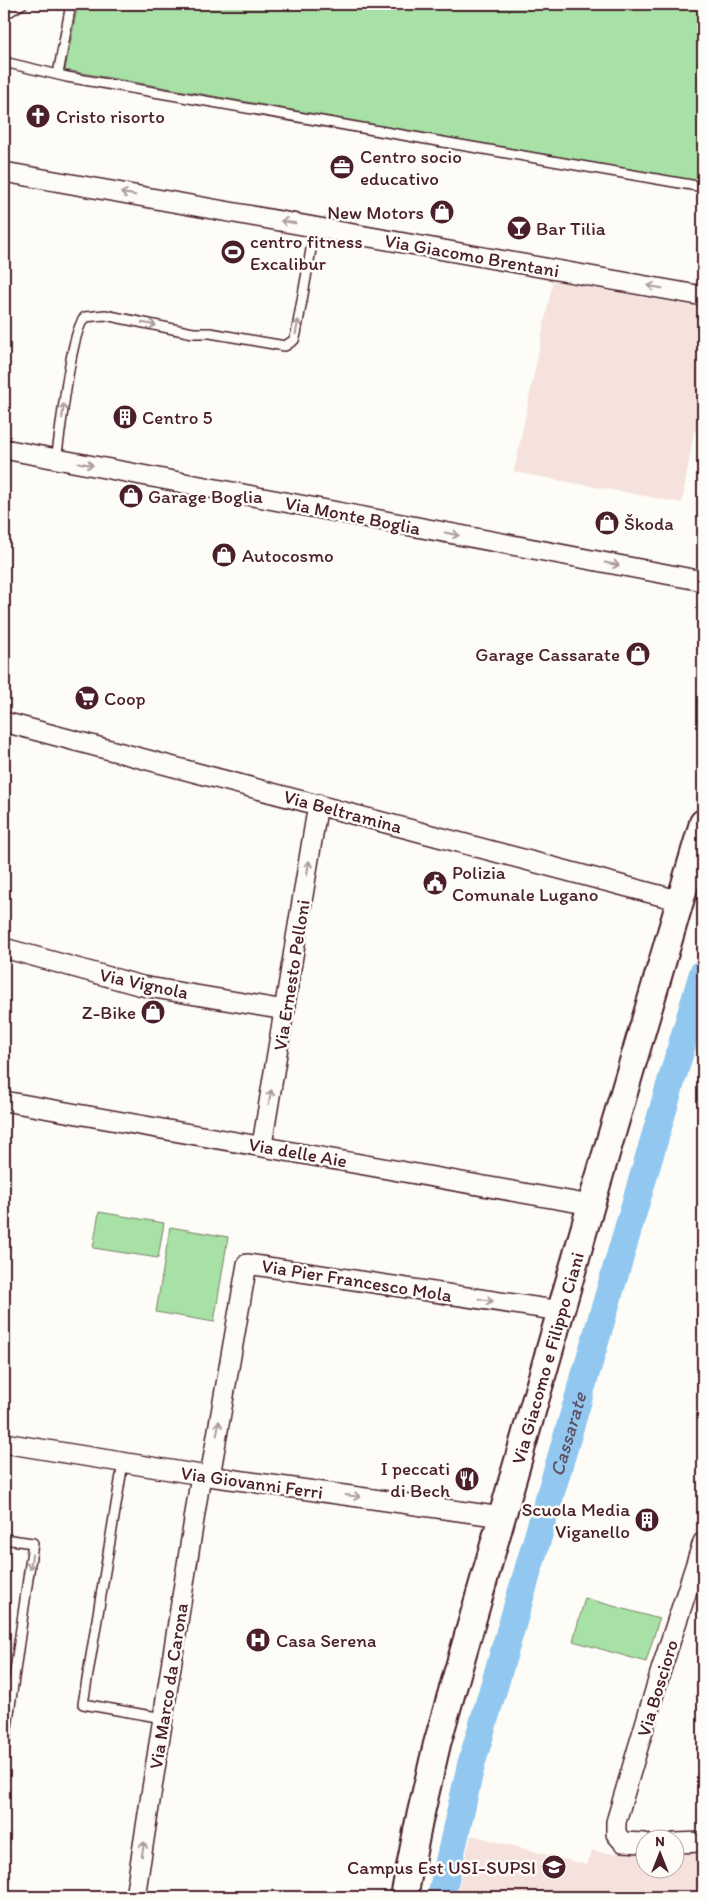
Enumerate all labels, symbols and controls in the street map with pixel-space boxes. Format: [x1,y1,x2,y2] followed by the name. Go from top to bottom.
[25,103,51,129] church icon: Cristo risorto
[56,105,165,128] place label: Cristo risorto
[360,145,462,190] place label: Centro socio educativo
[329,154,355,180] office icon: Centro socio educativo
[121,189,137,199] one-way arrow
[429,199,455,225] shop icon: New Motors
[327,201,424,224] place label: New Motors
[506,215,532,241] bar icon: Bar Tilia
[281,217,297,227] one-way arrow
[536,217,606,240] place label: Bar Tilia
[383,229,561,282] street label: Via Giacomo Brentani
[250,230,363,275] place label: centro fitness Excalibur
[220,239,246,265] sports icon: centro fitness Excalibur
[648,282,664,292] one-way arrow
[293,319,302,335] one-way arrow
[141,320,157,329] one-way arrow
[58,403,68,419] one-way arrow
[112,404,138,430] building icon: Centro 5
[142,406,213,429] place label: Centro 5
[78,460,94,470] one-way arrow
[118,483,144,509] shop icon: Garage Boglia
[148,485,263,508] place label: Garage Boglia
[283,491,423,540] street label: Via Monte Boglia
[594,510,620,536] shop icon: Škoda
[624,512,674,535] place label: Škoda
[444,529,460,539] one-way arrow
[211,542,237,568] shop icon: Autocosmo
[242,544,334,567] place label: Autocosmo
[603,559,619,569] one-way arrow
[625,641,651,667] shop icon: Garage Cassarate
[475,643,620,666] place label: Garage Cassarate
[74,685,100,711] supermarket icon: Coop
[104,687,146,710] place label: Coop
[281,785,405,838] street label: Via Beltramina
[303,860,313,876] one-way arrow
[452,861,598,906] place label: Polizia Comunale Lugano
[422,870,448,896] public building icon: Polizia Comunale Lugano
[268,898,315,1052] street label: Via Ernesto Pelloni
[97,963,190,1004] street label: Via Vignola
[140,999,166,1025] shop icon: Z-Bike
[82,1001,136,1024] place label: Z-Bike
[266,1090,276,1106] one-way arrow
[247,1133,349,1172] street label: Via delle Aie
[507,1249,589,1467] street label: Via Giacomo e Filippo Ciani
[260,1254,454,1307] street label: Via Pier Francesco Mola
[477,1295,493,1305] one-way arrow
[544,1388,592,1479] water label: Cassarate
[214,1420,224,1436] one-way arrow
[381,1457,450,1502] place label: I peccati di Bech
[179,1461,324,1504] street label: Via Giovanni Ferri
[454,1466,480,1492] restaurant icon: I peccati di Bech
[345,1491,361,1501] one-way arrow
[522,1498,630,1543] place label: Scuola Media Viganello
[634,1507,660,1533] building icon: Scuola Media Viganello
[25,1554,35,1570] one-way arrow
[144,1601,193,1771] street label: Via Marco da Carona
[245,1627,271,1653] hospital icon: Casa Serena
[276,1629,376,1652] place label: Casa Serena
[632,1637,683,1739] street label: Via Boscioro
[634,1828,684,1878] north arrow
[655,1833,665,1850] text: N
[138,1841,148,1857] one-way arrow
[541,1854,567,1880] school or university icon: Campus Est USI-SUPSI
[347,1856,536,1879] place label: Campus Est USI-SUPSI

